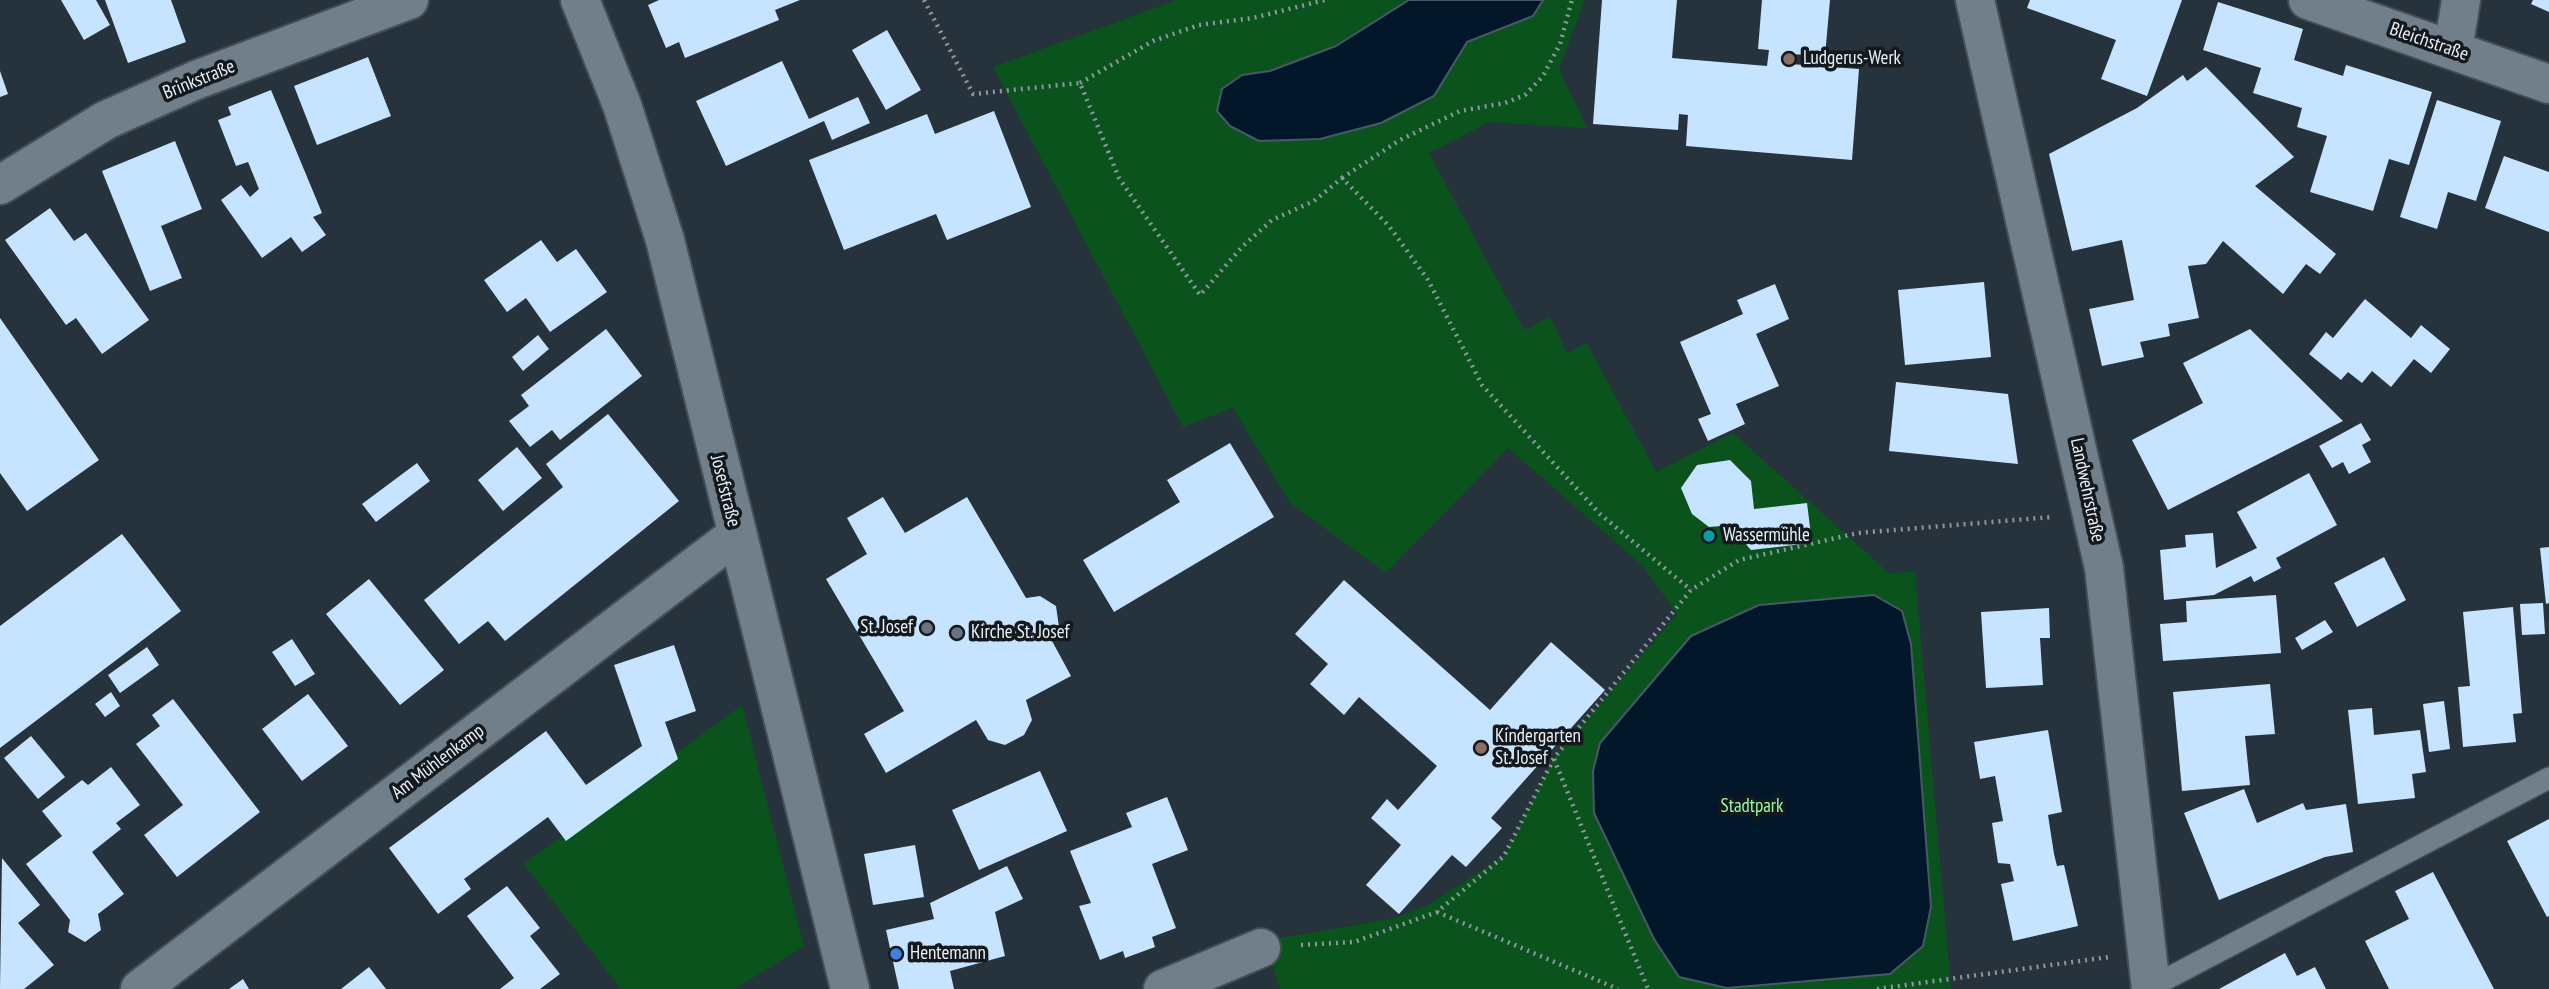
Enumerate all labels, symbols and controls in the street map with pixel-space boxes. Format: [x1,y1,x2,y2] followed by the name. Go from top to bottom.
[2387,18,2471,66] street label: Bleichstraße
[1803,48,1901,70] place label: Ludgerus-Werk
[1781,51,1797,67] marker: Ludgerus-Werk
[160,55,238,105] street label: Brinkstraße
[2065,436,2109,544] street label: Landwehrstraße
[705,453,745,529] street label: Josefstraße
[1723,525,1810,547] place label: Wassermühle
[1701,528,1717,544] marker: Wassermühle
[860,617,913,639] place label: St. Josef
[919,620,935,636] marker: St. Josef
[971,622,1069,644] place label: Kirche St. Josef
[949,625,965,641] marker: Kirche St. Josef
[387,720,489,804] street label: Am Mühlenkamp
[1495,726,1581,770] place label: Kindergarten St. Josef
[1473,740,1489,756] marker: Kindergarten St. Josef
[1721,796,1783,818] park label: Stadtpark
[910,943,986,965] place label: Hentemann
[888,946,904,962] marker: Hentemann

